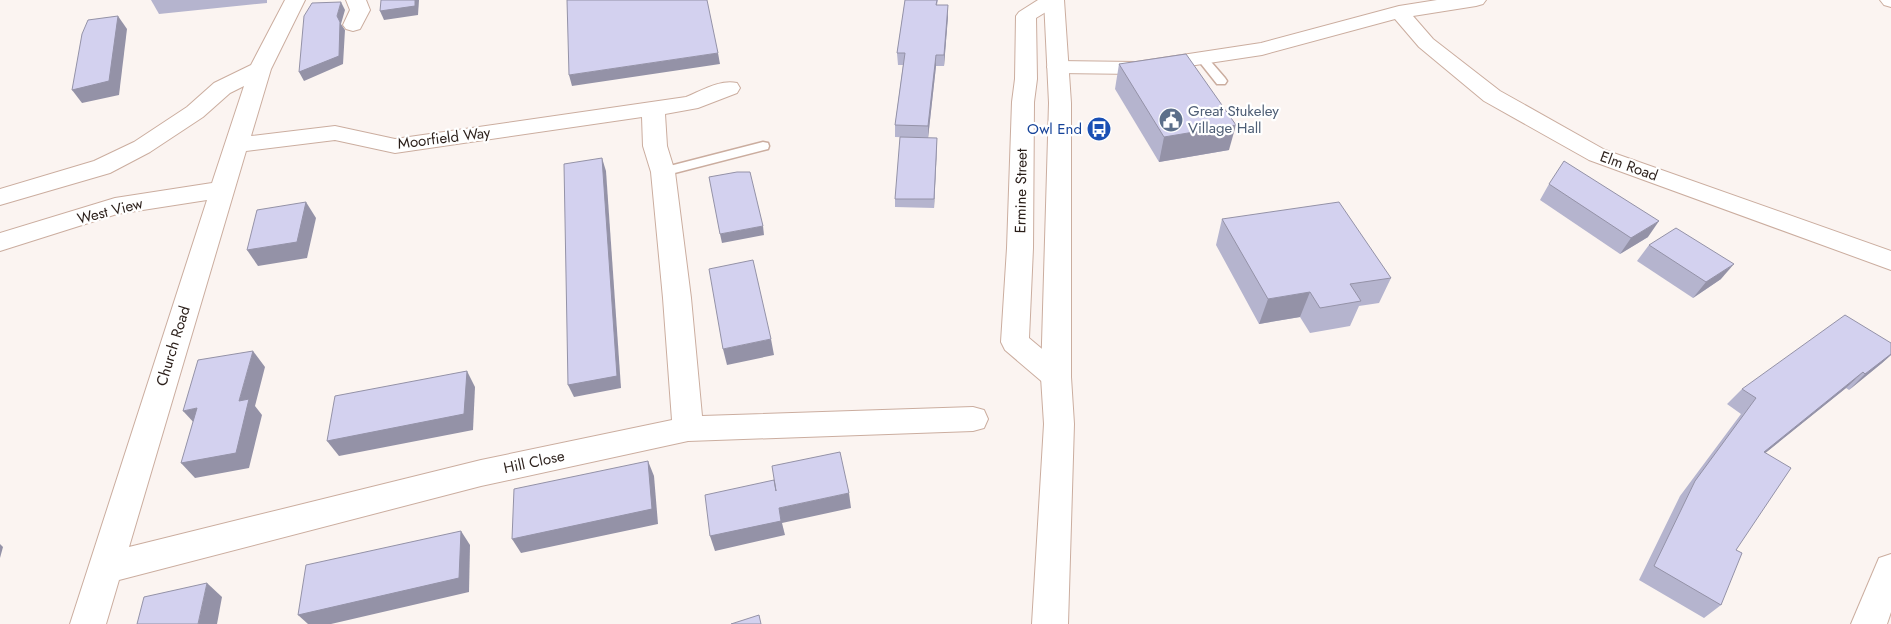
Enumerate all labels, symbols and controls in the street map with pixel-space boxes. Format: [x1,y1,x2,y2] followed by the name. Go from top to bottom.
[1188,100,1279,139] place label: Great Stukeley Village Hall
[1158,107,1184,133] public building icon: Great Stukeley Village Hall
[1086,116,1112,142] bus stop icon: Owl End
[1027,118,1082,140] place label: Owl End
[396,121,492,155] street label: Moorfield Way
[1597,145,1661,187] street label: Elm Road
[1009,148,1033,234] street label: Ermine Street
[75,192,146,230] street label: West View
[150,303,196,389] street label: Church Road
[502,445,567,479] street label: Hill Close

